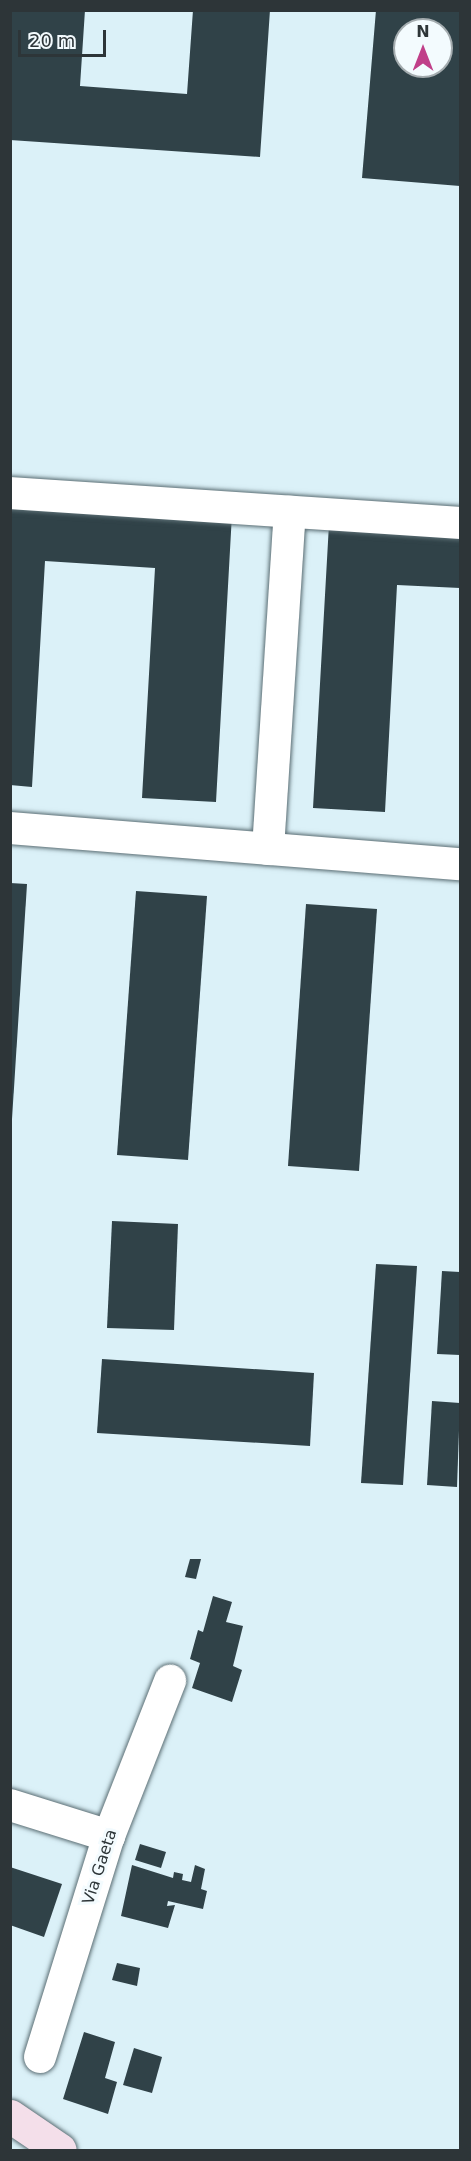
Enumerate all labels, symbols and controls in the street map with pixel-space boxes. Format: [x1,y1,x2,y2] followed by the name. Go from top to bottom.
[21,18,110,56] scale bar
[393,18,453,78] north arrow
[416,22,430,41] text: N
[29,30,75,51] text: 20 m
[79,1827,121,1907] street label: Via Gaeta

